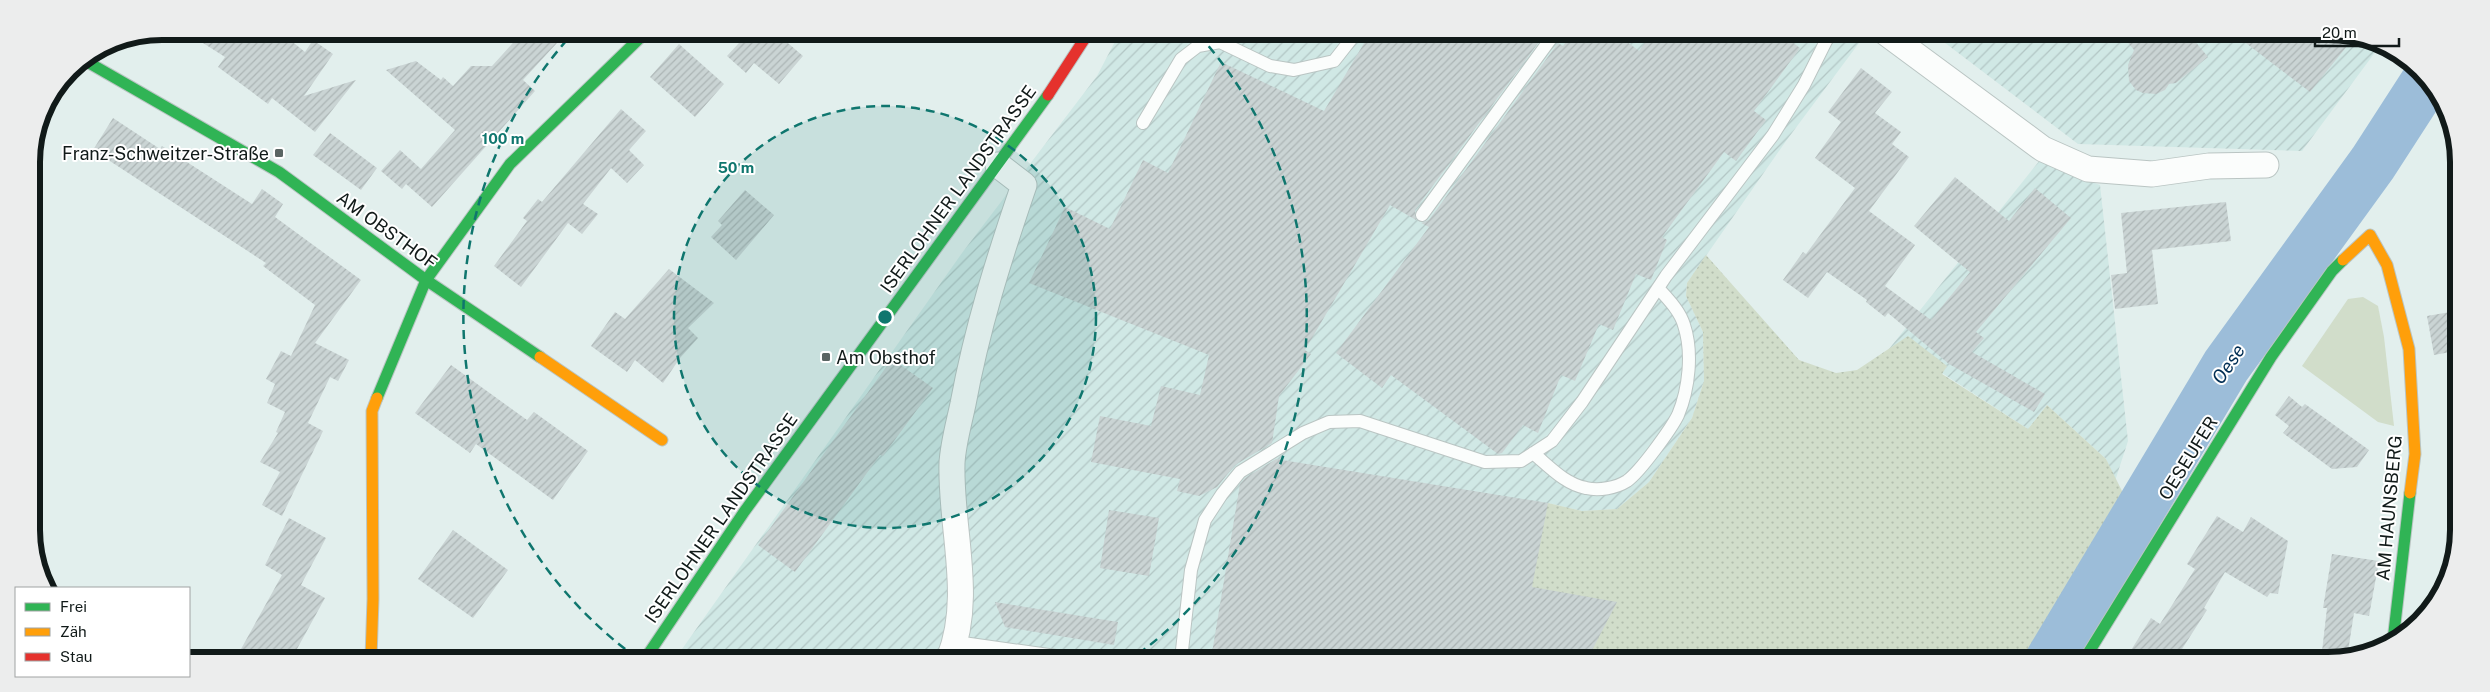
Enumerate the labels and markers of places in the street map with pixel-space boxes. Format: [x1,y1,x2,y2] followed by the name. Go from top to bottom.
[62,143,269,164] place label: Franz-Schweitzer-Straße
[273,147,285,159] marker: Franz-Schweitzer-Straße
[876,308,894,326] centre of rings
[836,347,936,368] place label: Am Obsthof
[820,351,832,363] marker: Am Obsthof

